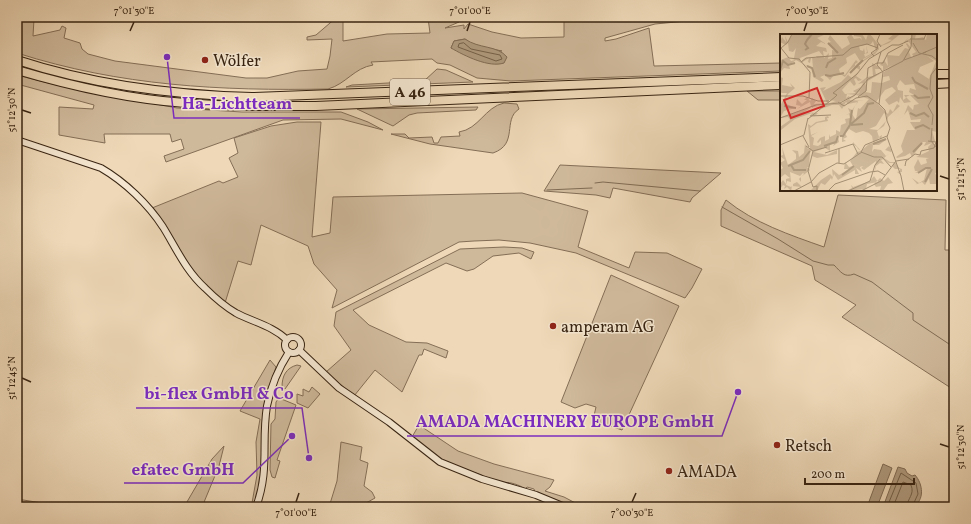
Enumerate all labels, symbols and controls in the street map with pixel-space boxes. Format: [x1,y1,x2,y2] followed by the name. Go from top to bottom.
[114,4,154,18] text: 7°01'30"E
[449,4,491,18] text: 7°01'00"E
[786,4,828,18] text: 7°00'30"E
[780,34,937,191] inset map
[213,51,261,73] place label: Wölfer
[200,55,210,65] marker: Wölfer
[390,79,430,105] road number: A 46
[5,87,19,133] text: 51°12'30"N
[174,89,300,118] callout: Ha-Lichtteam
[182,93,292,116] text: Ha-Lichtteam
[954,157,968,201] text: 51°12'15"N
[561,317,655,339] place label: amperam AG
[548,321,558,331] marker: amperam AG
[5,355,19,400] text: 51°12'45"N
[136,379,302,408] callout: bi-flex GmbH & Co
[144,383,294,406] text: bi-flex GmbH & Co
[407,407,722,436] callout: AMADA MACHINERY EUROPE GmbH
[416,411,714,434] text: AMADA MACHINERY EUROPE GmbH
[954,424,968,470] text: 51°12'30"N
[785,436,832,458] place label: Retsch
[772,440,782,450] marker: Retsch
[124,454,243,483] callout: efatec GmbH
[132,459,234,482] text: efatec GmbH
[805,460,914,486] scale bar
[677,462,737,484] place label: AMADA
[664,466,674,476] marker: AMADA
[811,467,845,483] text: 200 m
[275,506,317,520] text: 7°01'00"E
[611,506,653,520] text: 7°00'30"E

